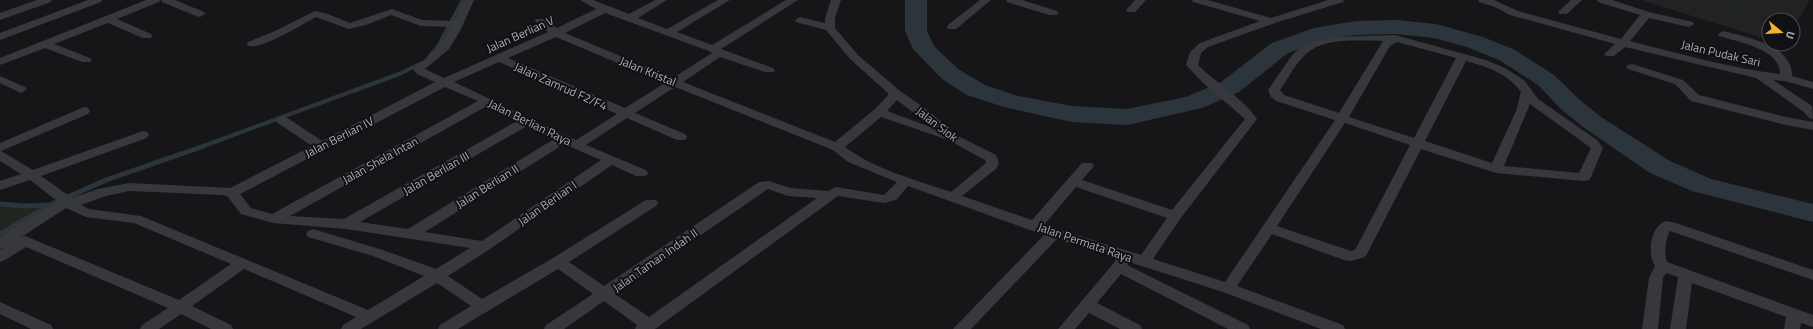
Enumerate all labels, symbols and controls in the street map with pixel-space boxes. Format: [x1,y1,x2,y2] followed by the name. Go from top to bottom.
[483,11,557,57] street label: Jalan Berlian V
[1761,12,1801,52] north arrow
[1782,29,1799,41] text: U
[1679,35,1763,71] street label: Jalan Pudak Sari
[617,51,679,91] street label: Jalan Kristal
[511,57,611,115] street label: Jalan Zamrud F2/F4
[485,94,575,150] street label: Jalan Berlian Raya
[912,102,962,146] street label: Jalan Siok
[301,111,377,163] street label: Jalan Berlian IV
[339,131,421,189] street label: Jalan Shela Intan
[399,146,473,200] street label: Jalan Berlian III
[452,159,522,213] street label: Jalan Berlian II
[514,176,580,230] street label: Jalan Berlian l
[1035,217,1135,267] street label: Jalan Permata Raya
[608,223,702,297] street label: Jalan Taman Indah II

